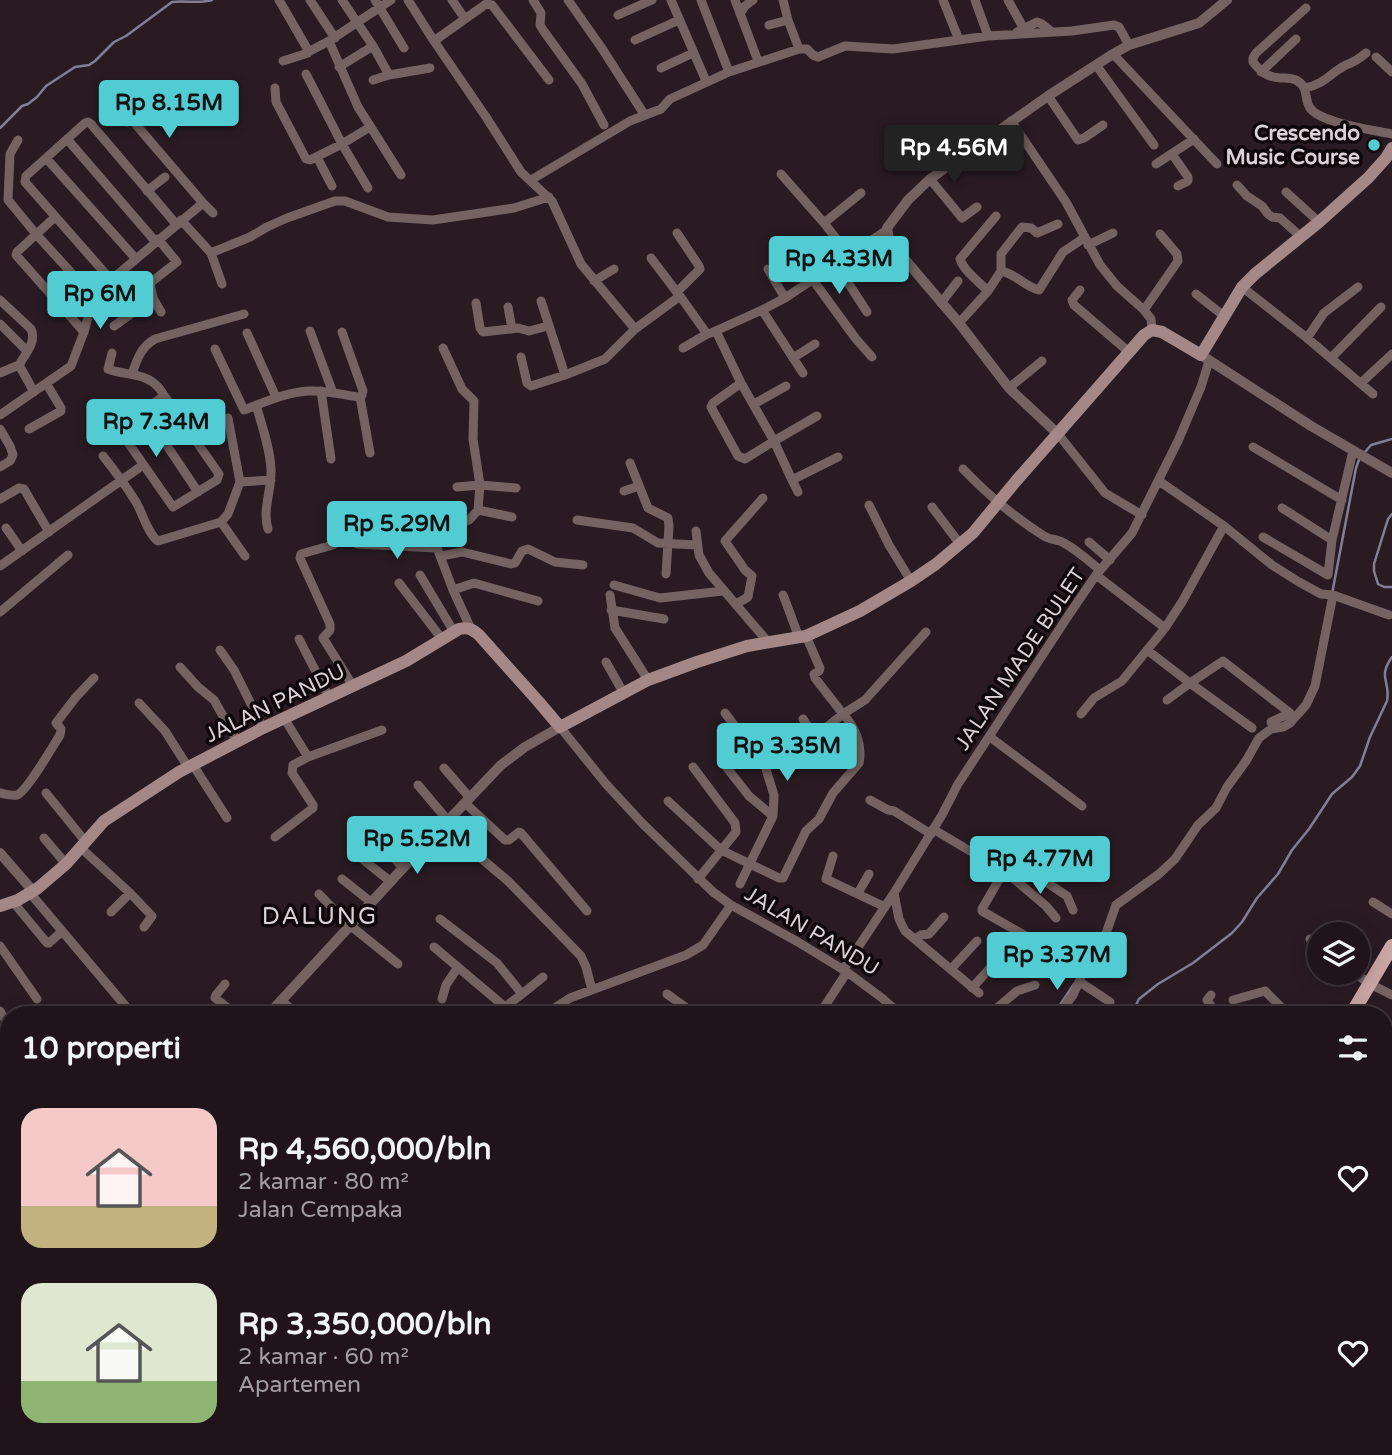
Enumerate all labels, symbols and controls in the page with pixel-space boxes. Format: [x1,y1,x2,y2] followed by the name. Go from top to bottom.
[97,80,241,140] pin: Rp 8.15M
[115,89,223,117] text: Rp 8.15M
[1225,121,1360,170] place label: Crescendo Music Course
[882,125,1026,185] pin: Rp 4.56M
[900,134,1008,162] text: Rp 4.56M
[1366,137,1382,153] marker: Crescendo Music Course
[767,236,911,296] pin: Rp 4.33M
[785,245,893,273] text: Rp 4.33M
[51,272,149,331] pin: Rp 6M
[63,280,137,308] text: Rp 6M
[84,400,228,459] pin: Rp 7.34M
[102,408,210,436] text: Rp 7.34M
[325,502,469,561] pin: Rp 5.29M
[343,510,451,538] text: Rp 5.29M
[950,563,1091,755] street label: JALAN MADE BULET
[201,659,349,748] street label: JALAN PANDU
[715,724,859,783] pin: Rp 3.35M
[733,732,841,760] text: Rp 3.35M
[345,816,489,876] pin: Rp 5.52M
[363,825,471,853] text: Rp 5.52M
[968,836,1112,896] pin: Rp 4.77M
[986,845,1094,873] text: Rp 4.77M
[740,881,884,981] street label: JALAN PANDU
[262,902,378,931] district label: DALUNG
[1307,922,1370,985] map controls
[1307,922,1370,985] button: layers
[985,932,1129,992] pin: Rp 3.37M
[1003,941,1111,969] text: Rp 3.37M
[1334,1029,1372,1067] icon: filters
[21,1030,181,1067] text: 10 properti
[238,1131,492,1168] text: Rp 4,560,000/bln
[77,1136,161,1220] icon: home
[1334,1159,1372,1197] icon: heart
[238,1168,409,1196] text: 2 kamar · 80 m²
[238,1196,403,1224] text: Jalan Cempaka
[238,1306,492,1343] text: Rp 3,350,000/bln
[77,1311,161,1395] icon: home
[1334,1334,1372,1372] icon: heart
[238,1343,409,1371] text: 2 kamar · 60 m²
[238,1371,361,1399] text: Apartemen

